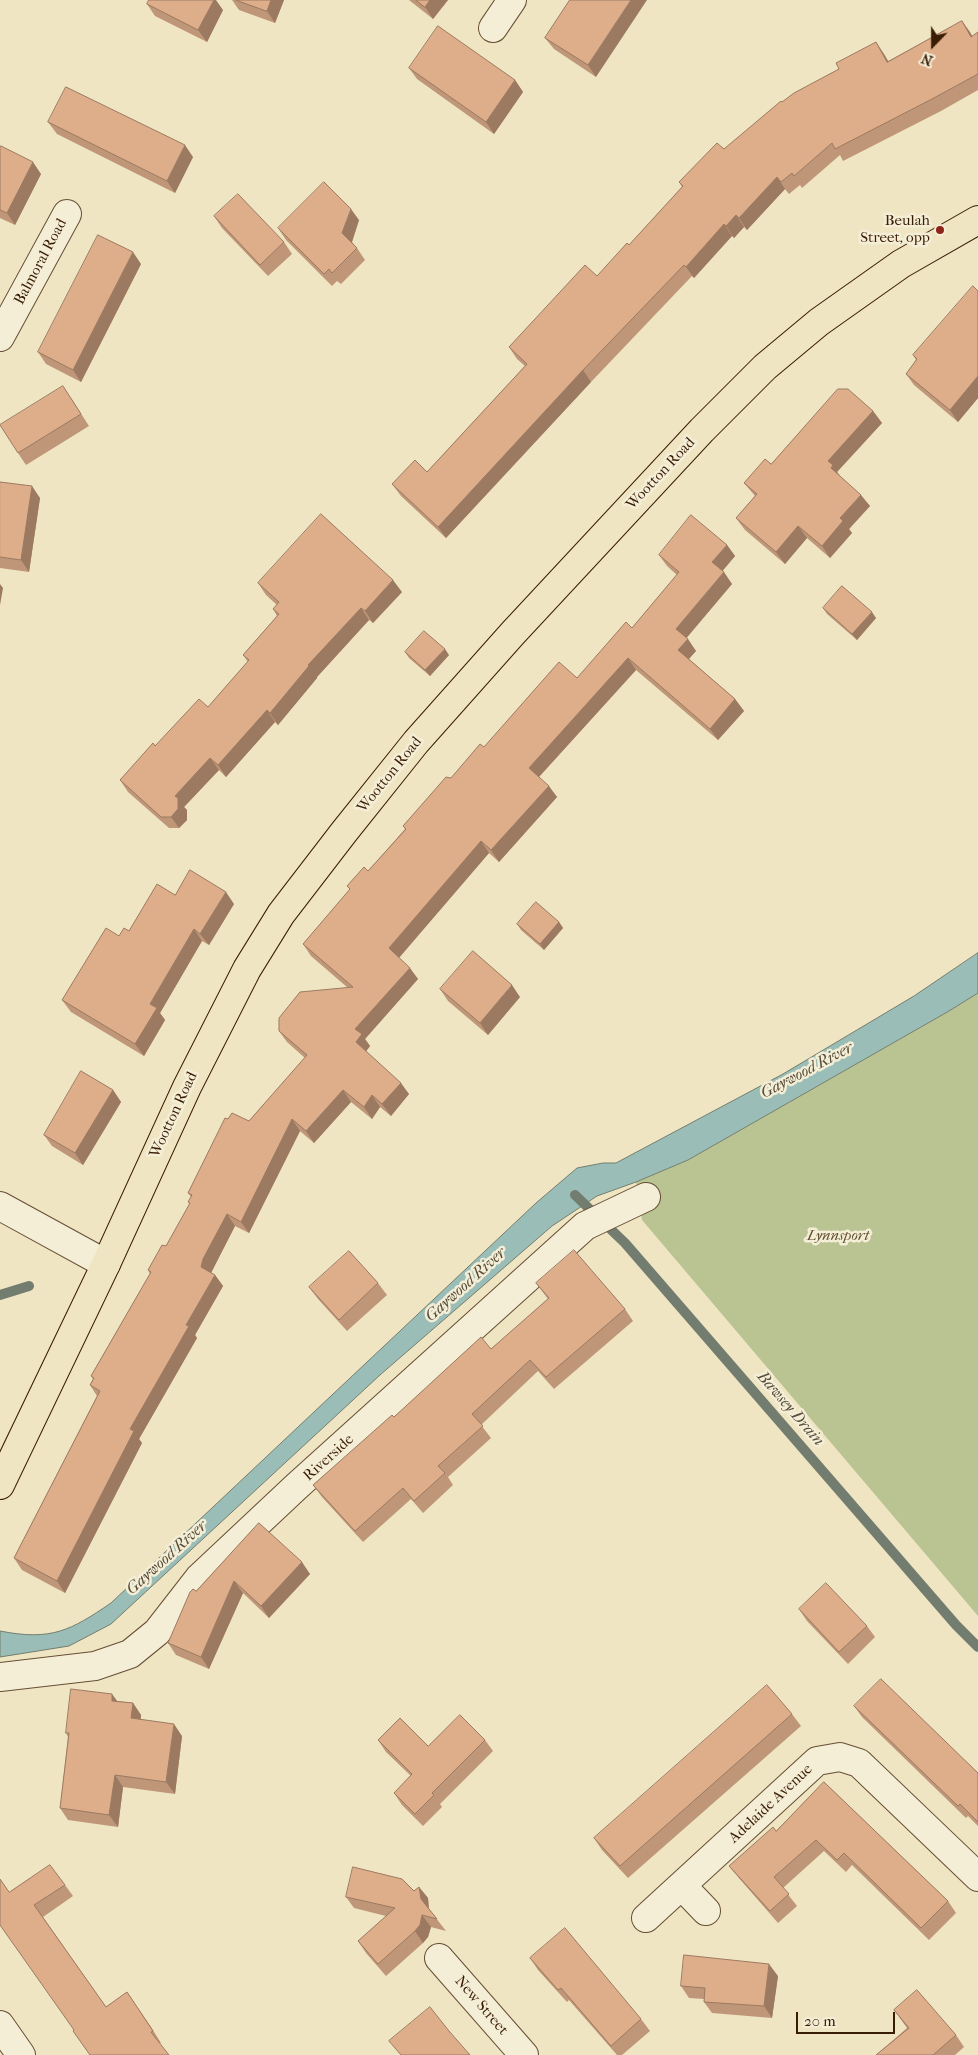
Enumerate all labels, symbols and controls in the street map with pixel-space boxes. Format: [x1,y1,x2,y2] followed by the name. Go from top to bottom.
[908,20,958,70] north arrow
[919,50,935,69] text: N
[860,212,930,247] place label: Beulah Street, opp
[11,216,71,308] street label: Balmoral Road
[934,224,946,236] marker: Beulah Street, opp
[623,434,699,514] street label: Wootton Road
[354,733,426,817] street label: Wootton Road
[758,1039,856,1103] water label: Gaywood River
[146,1069,202,1161] street label: Wootton Road
[807,1227,869,1245] park label: Lynnsport
[422,1244,510,1326] water label: Gaywood River
[752,1368,828,1450] water label: Bawsey Drain
[300,1431,358,1485] street label: Riverside
[123,1517,211,1599] water label: Gaywood River
[725,1761,817,1847] street label: Adelaide Avenue
[450,1973,512,2039] street label: New Street
[798,2002,897,2034] scale bar
[804,2012,836,2030] text: 20 m

